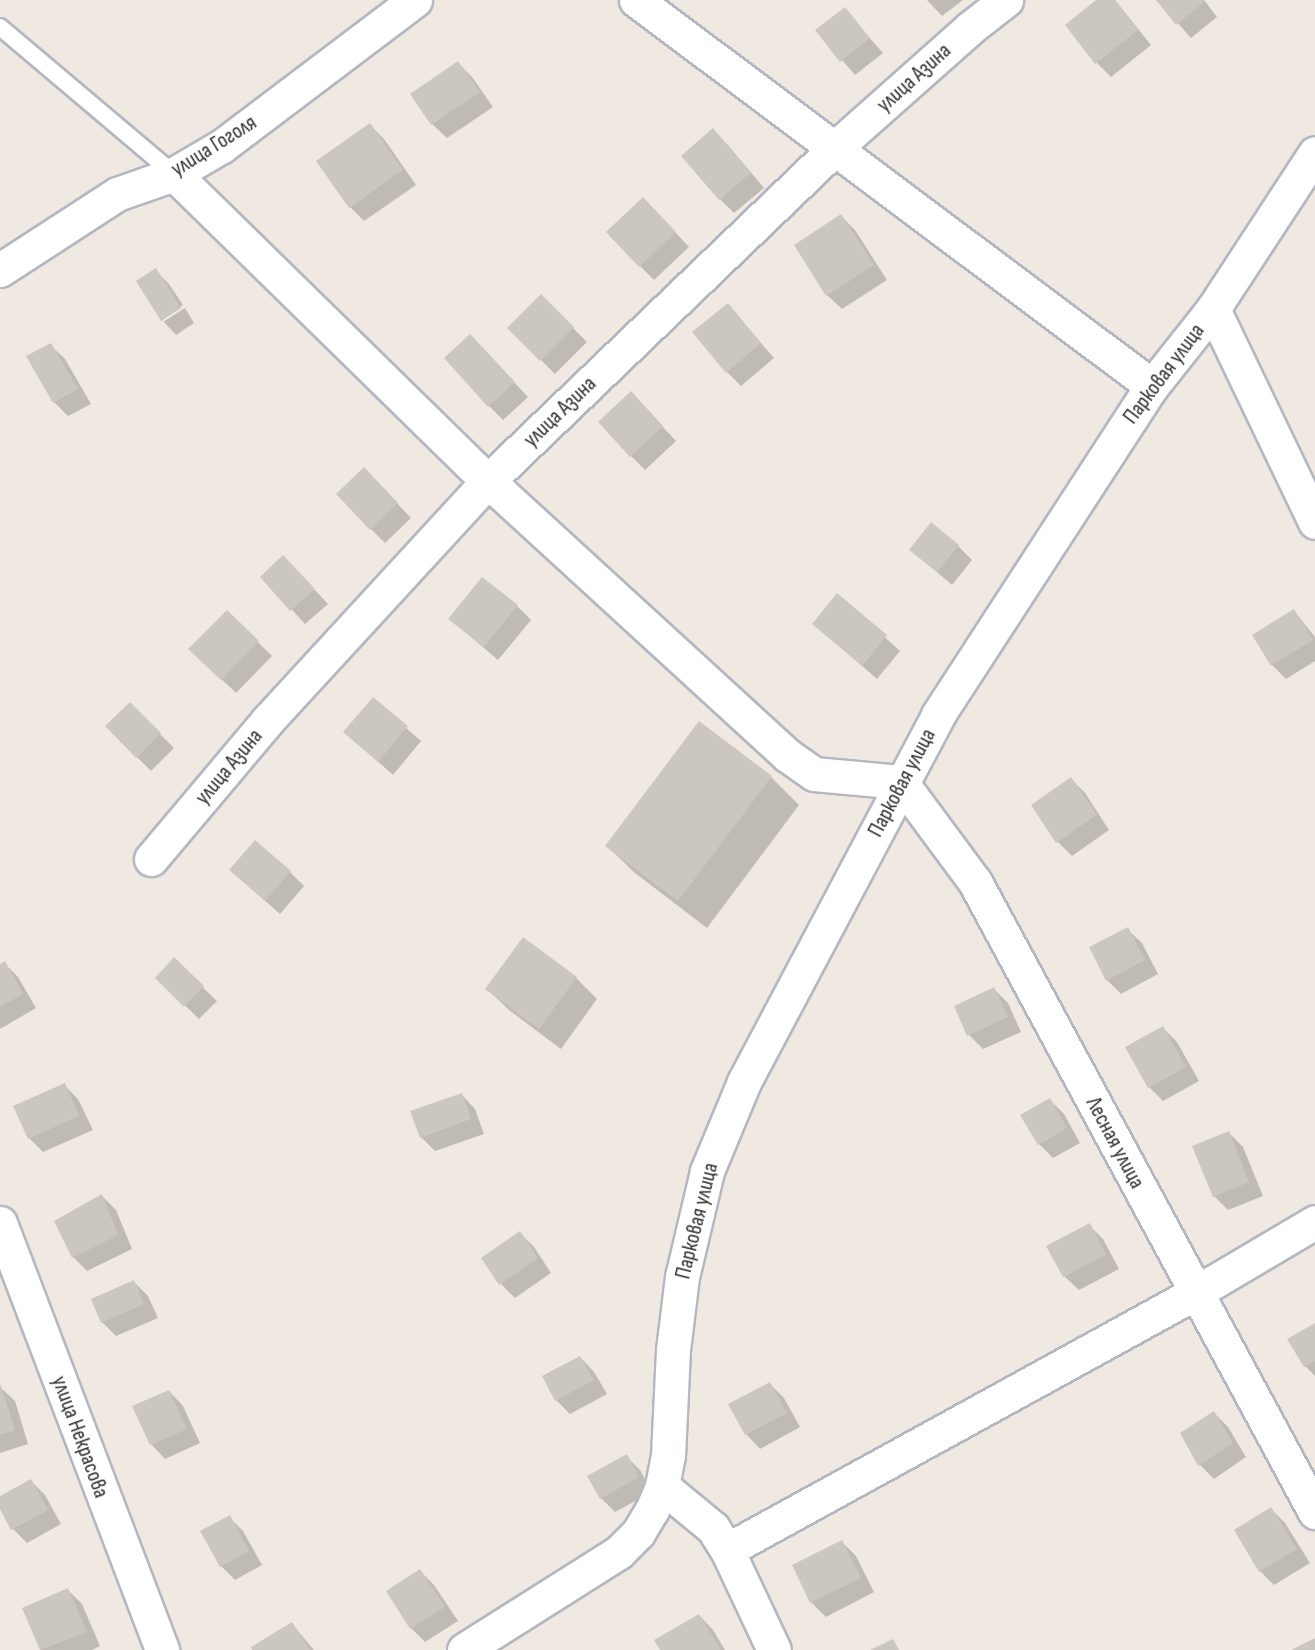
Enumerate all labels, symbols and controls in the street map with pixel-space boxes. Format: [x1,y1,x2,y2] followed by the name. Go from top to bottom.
[871,38,957,118] street label: улица Азина
[166,109,262,183] street label: улица Гоголя
[1118,319,1210,429] street label: Парковая улица
[518,371,602,453] street label: улица Азина
[190,724,268,810] street label: улица Азина
[863,724,941,842] street label: Парковая улица
[1080,1093,1150,1193] street label: Лесная улица
[670,1160,724,1282] street label: Парковая улица
[46,1372,114,1502] street label: улица Некрасова

